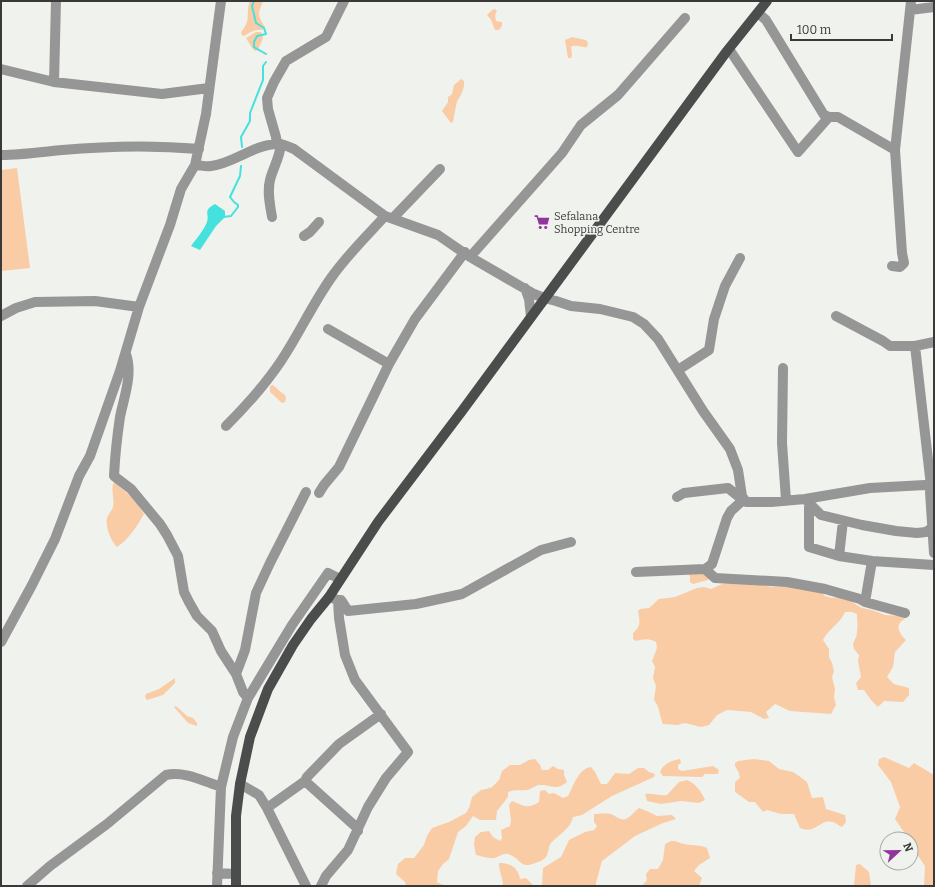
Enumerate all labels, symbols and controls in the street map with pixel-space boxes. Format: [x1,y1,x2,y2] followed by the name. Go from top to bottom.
[791,16,892,42] scale bar
[797,23,832,37] text: 100 m
[554,210,640,236] place label: Sefalana Shopping Centre
[533,213,551,231] supermarket icon: Sefalana Shopping Centre
[879,831,919,871] north arrow
[900,841,916,854] text: N

